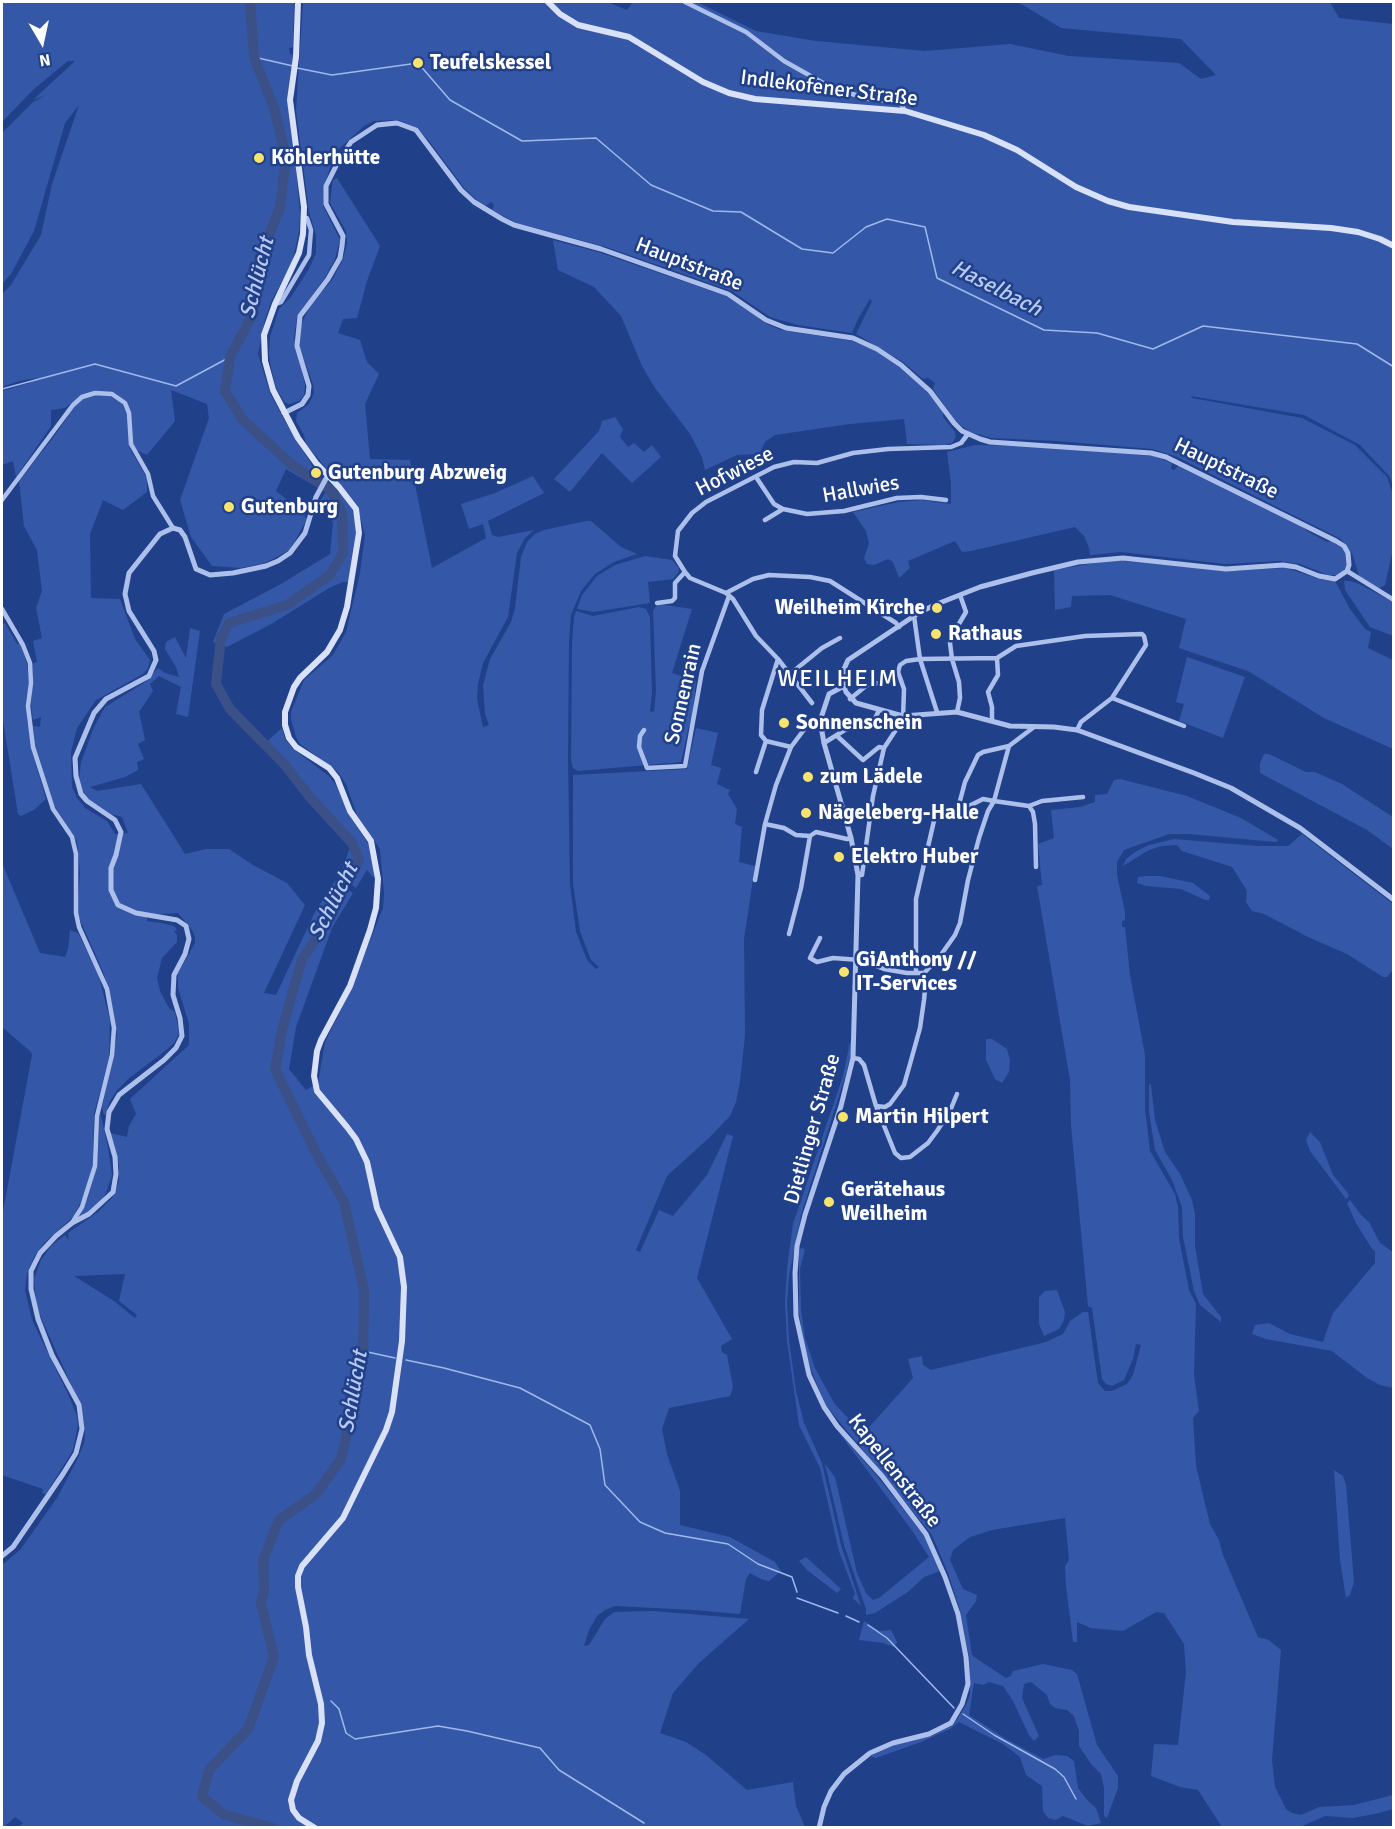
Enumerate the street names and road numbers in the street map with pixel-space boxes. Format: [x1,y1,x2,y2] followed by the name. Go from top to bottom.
[739,66,919,112] street label: Indlekofener Straße
[632,233,746,297] street label: Hauptstraße
[1170,433,1282,505] street label: Hauptstraße
[692,442,778,502] street label: Hofwiese
[821,471,901,509] street label: Hallwies
[660,641,708,747] street label: Sonnenrain
[779,1051,847,1207] street label: Dietlinger Straße
[842,1409,946,1533] street label: Kapellenstraße

